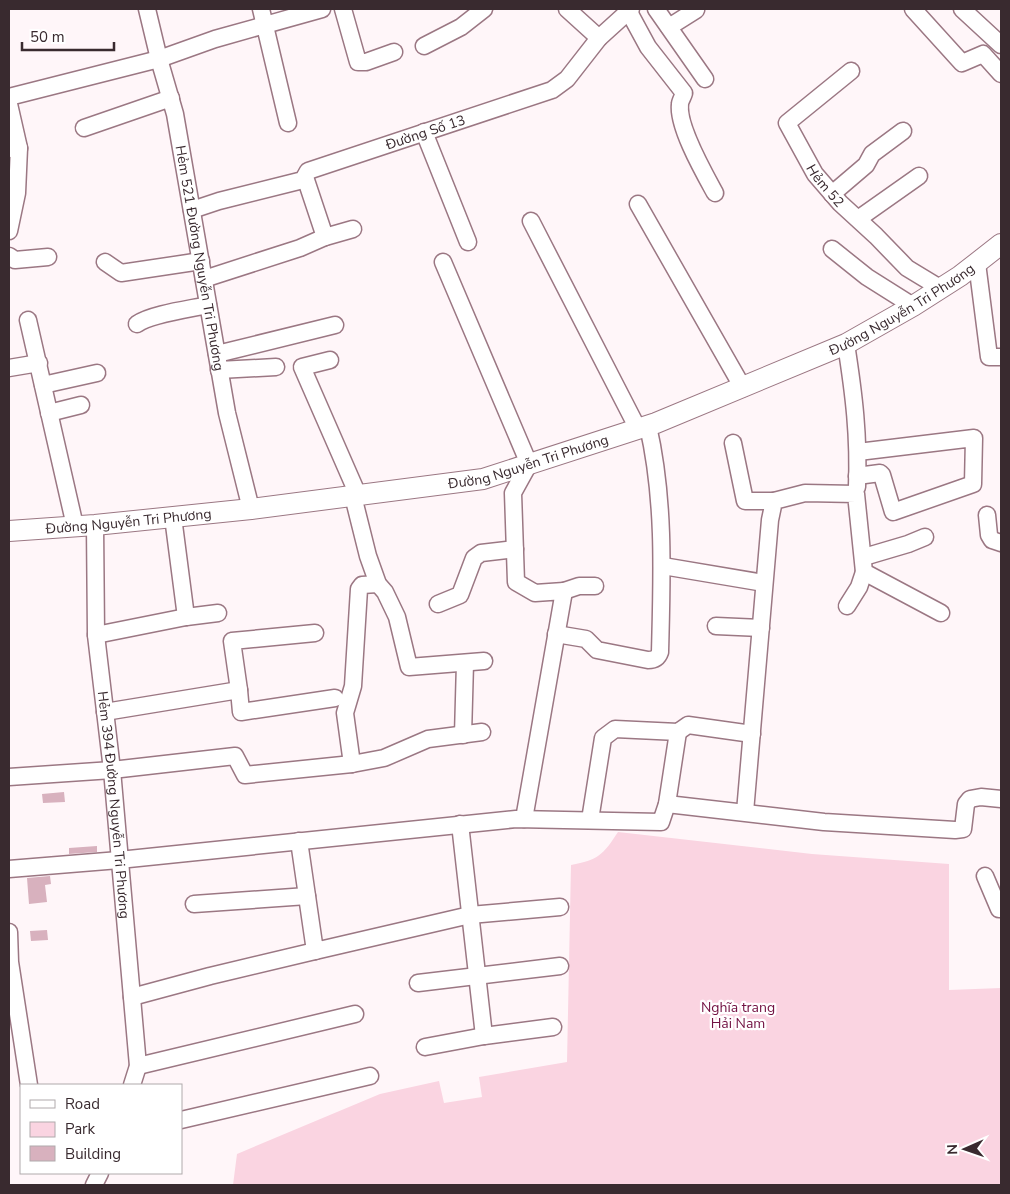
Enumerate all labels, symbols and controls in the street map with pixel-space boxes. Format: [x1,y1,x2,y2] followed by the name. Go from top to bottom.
[22,20,115,52] scale bar
[30,27,65,47] text: 50 m
[382,110,468,154] street label: Đường Số 13
[171,144,229,372] street label: Hẻm 521 Đường Nguyễn Tri Phương
[802,161,849,211] street label: Hẻm 52
[825,259,978,360] street label: Đường Nguyễn Tri Phương
[446,430,611,493] street label: Đường Nguyễn Tri Phương
[44,504,212,538] street label: Đường Nguyễn Tri Phương
[93,690,135,920] street label: Hẻm 394 Đường Nguyễn Tri Phương
[701,998,775,1033] park label: Nghĩa trang Hải Nam
[20,1084,182,1174] legend
[65,1094,100,1114] text: Road
[65,1119,95,1139] text: Park
[940,1124,990,1174] north arrow
[65,1144,121,1164] text: Building
[943,1144,962,1155] text: N

